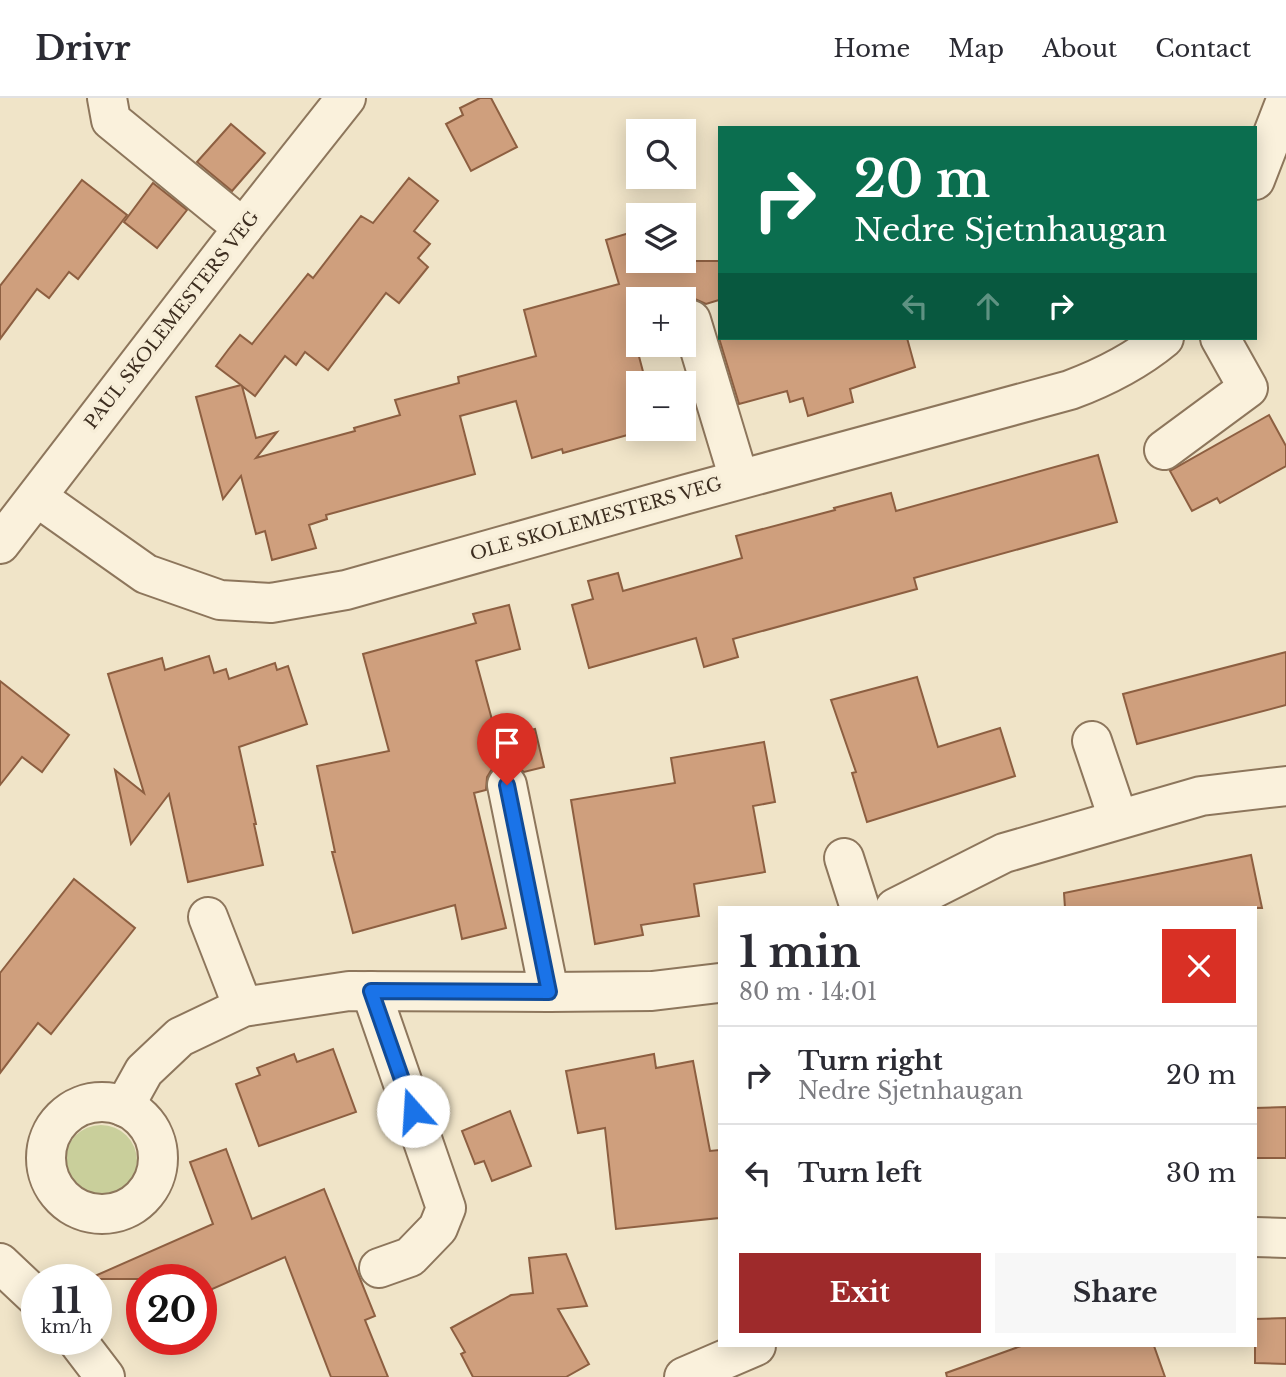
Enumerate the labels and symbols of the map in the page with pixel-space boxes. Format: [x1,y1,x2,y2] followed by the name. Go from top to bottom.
[80,206,264,433] street label: PAUL SKOLEMESTERS VEG
[468,472,725,566] street label: OLE SKOLEMESTERS VEG
[477,713,537,785] pin
[376,1074,450,1148] position arrow
[126,1264,217,1355] speed limit sign: 20

